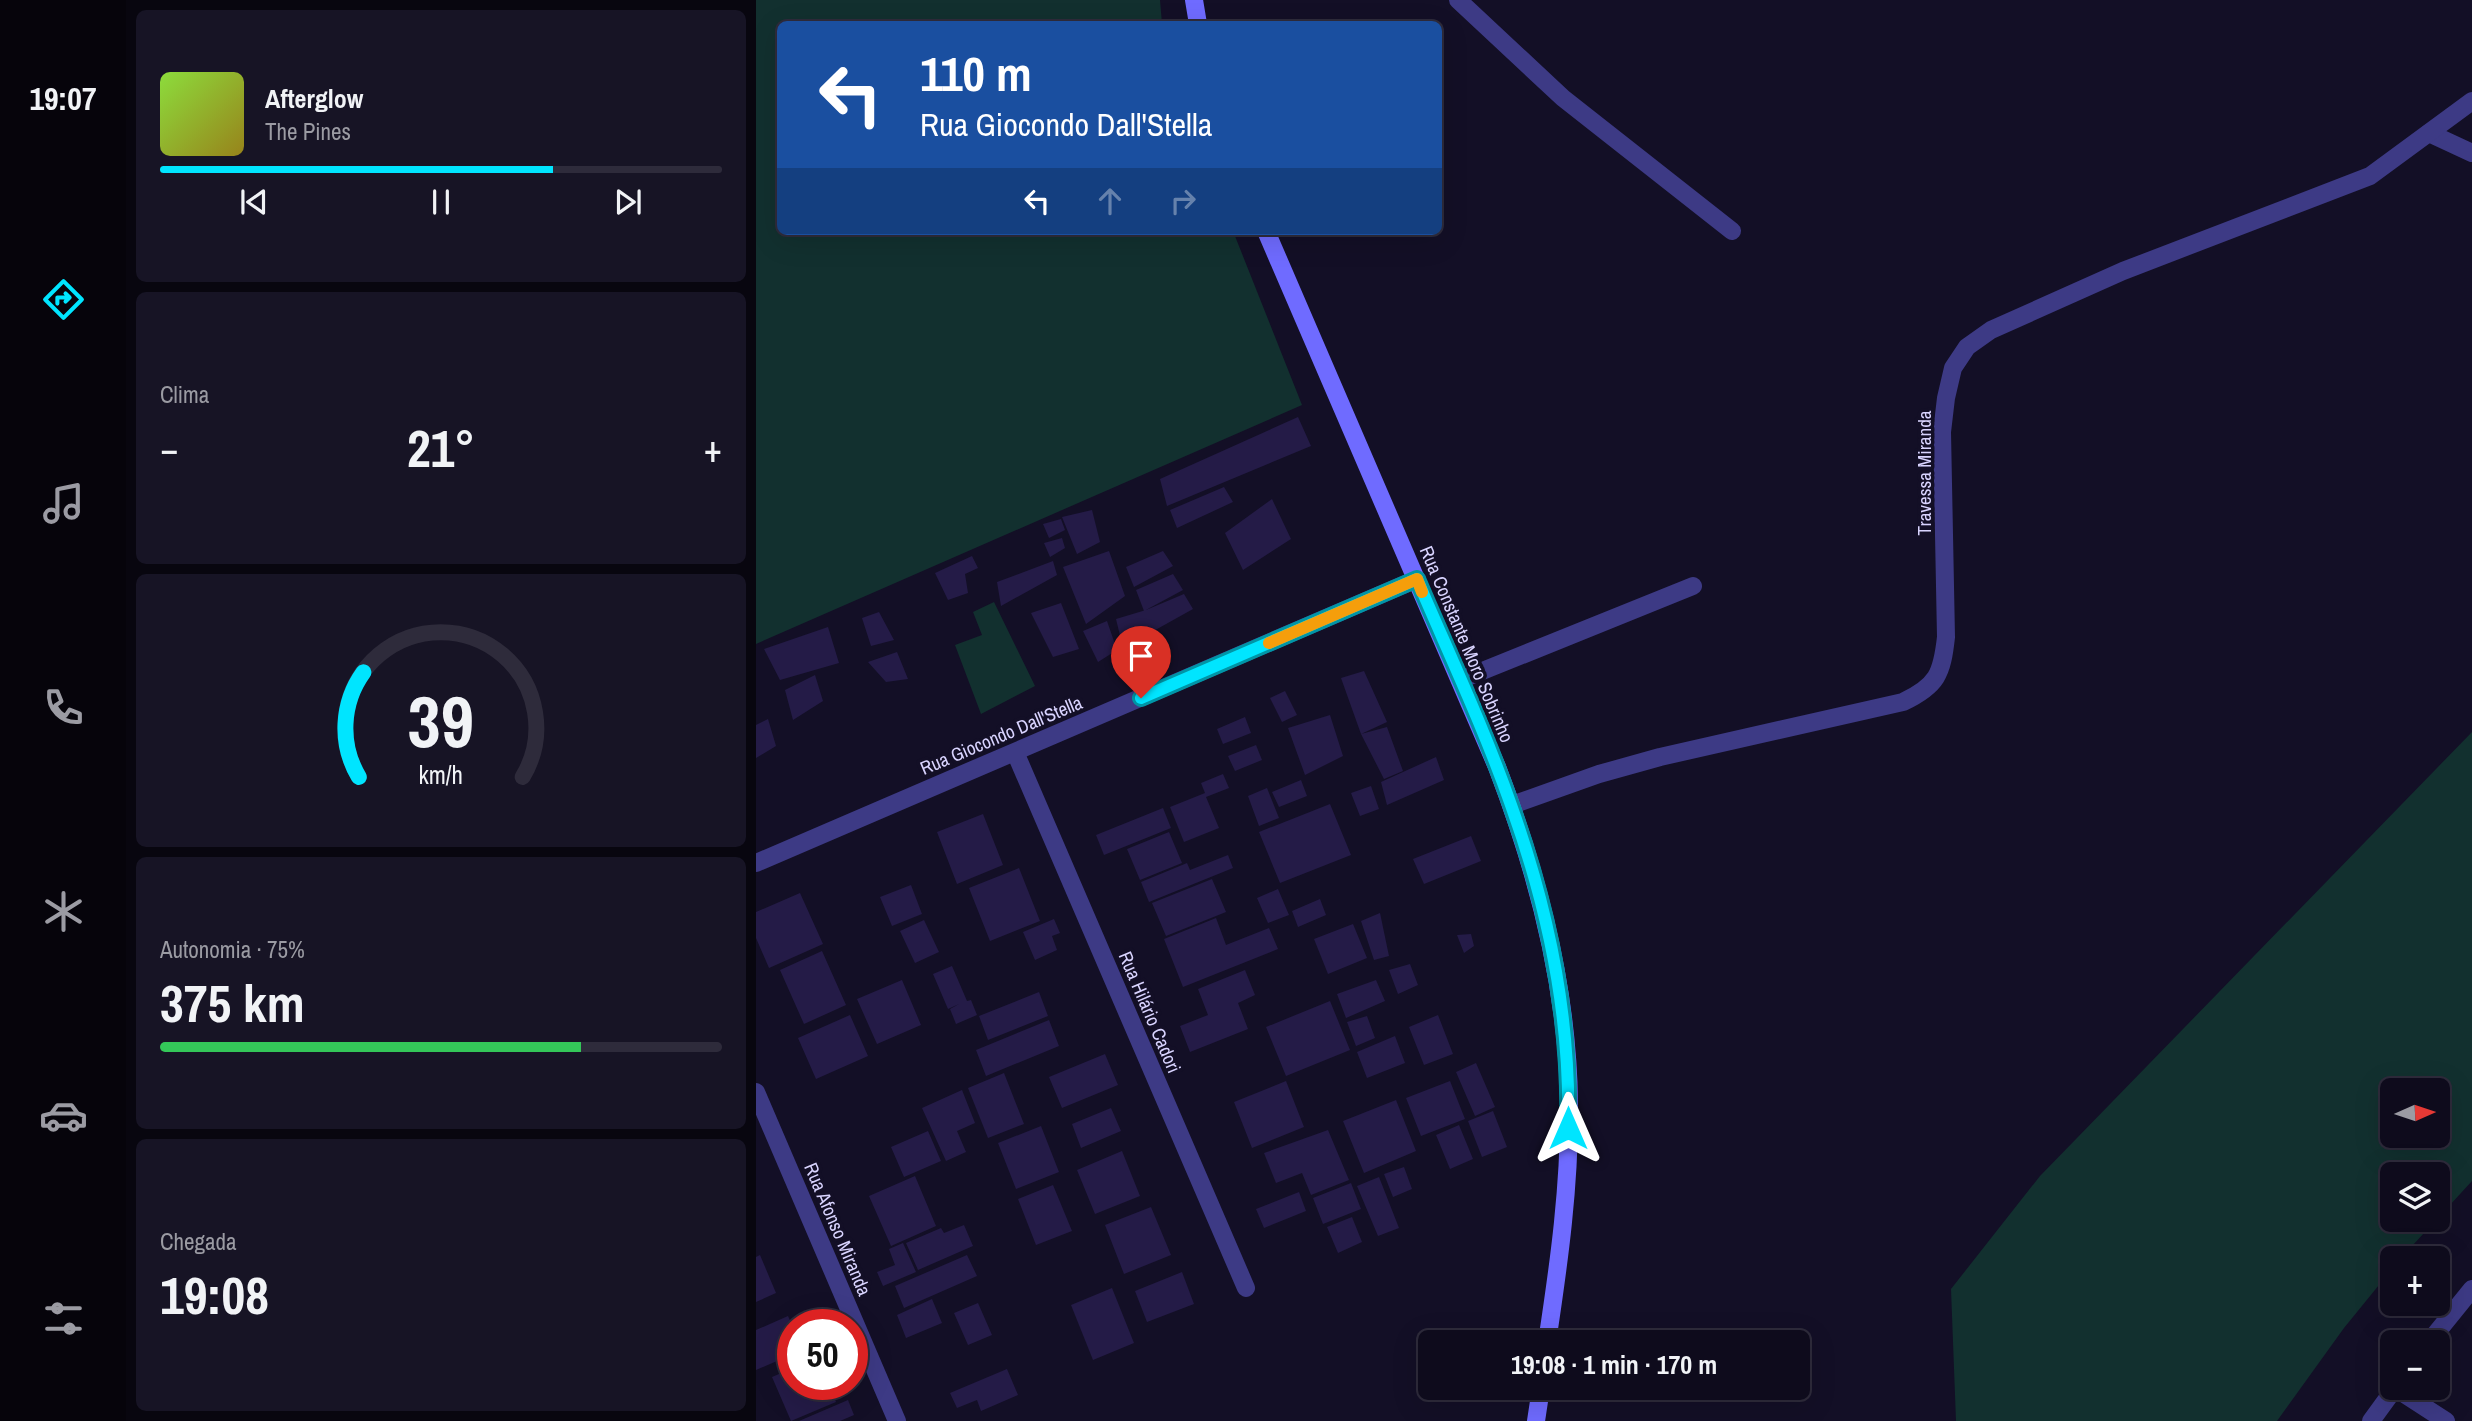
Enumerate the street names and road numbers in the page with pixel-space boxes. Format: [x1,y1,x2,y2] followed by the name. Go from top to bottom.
[1911,410,1937,535] street label: Travessa Miranda
[1414,542,1520,746] street label: Rua Constante Moro Sobrinho
[916,689,1086,781] street label: Rua Giocondo Dall'Stella
[1113,947,1187,1077] street label: Rua Hilário Cadori
[798,1159,878,1300] street label: Rua Afonso Miranda

